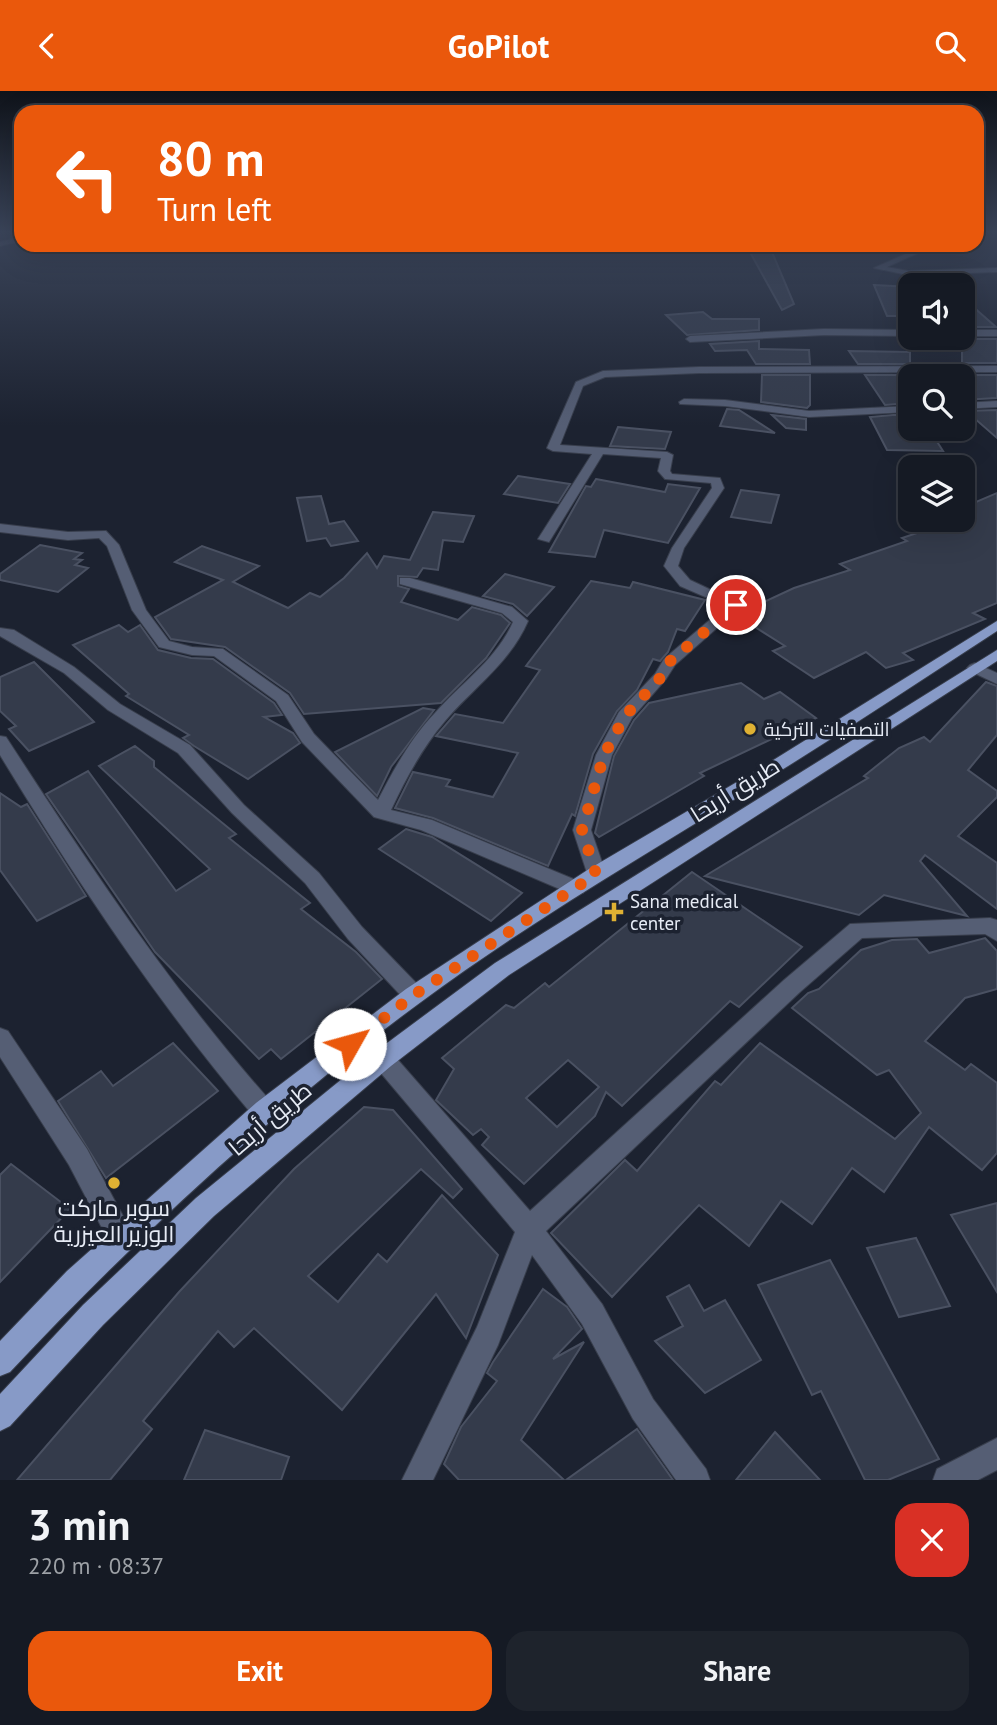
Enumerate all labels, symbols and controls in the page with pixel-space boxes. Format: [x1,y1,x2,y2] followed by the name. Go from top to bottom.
[448,25,549,67] text: GoPilot
[28,27,66,65] icon: back
[931,27,969,65] icon: search
[157,126,264,190] text: 80 m
[42,133,133,224] icon: left
[157,188,272,230] text: Turn left
[898,273,975,532] map controls
[898,273,975,350] button: sound
[898,364,975,441] button: search
[898,455,975,532] button: layers
[706,575,766,635] pin
[717,586,755,624] icon: arrive
[764,717,890,741] place label: التصفيات التركية
[742,721,758,737] marker: التصفيات التركية
[685,751,785,828] street label: طريق أريحا
[630,889,739,935] place label: Sana medical center
[604,902,624,922] marker: Sana medical center
[313,1007,387,1081] position arrow
[222,1076,317,1162] street label: طريق أريحا
[106,1175,122,1191] marker: سوبر ماركت الوزير العيزرية
[53,1193,175,1248] place label: سوبر ماركت الوزير العيزرية
[28,1497,130,1552] text: 3 min
[895,1503,969,1577] button: close
[28,1551,164,1580] text: 220 m · 08:37
[28,1631,492,1711] button: Exit
[506,1631,969,1711] button: Share

